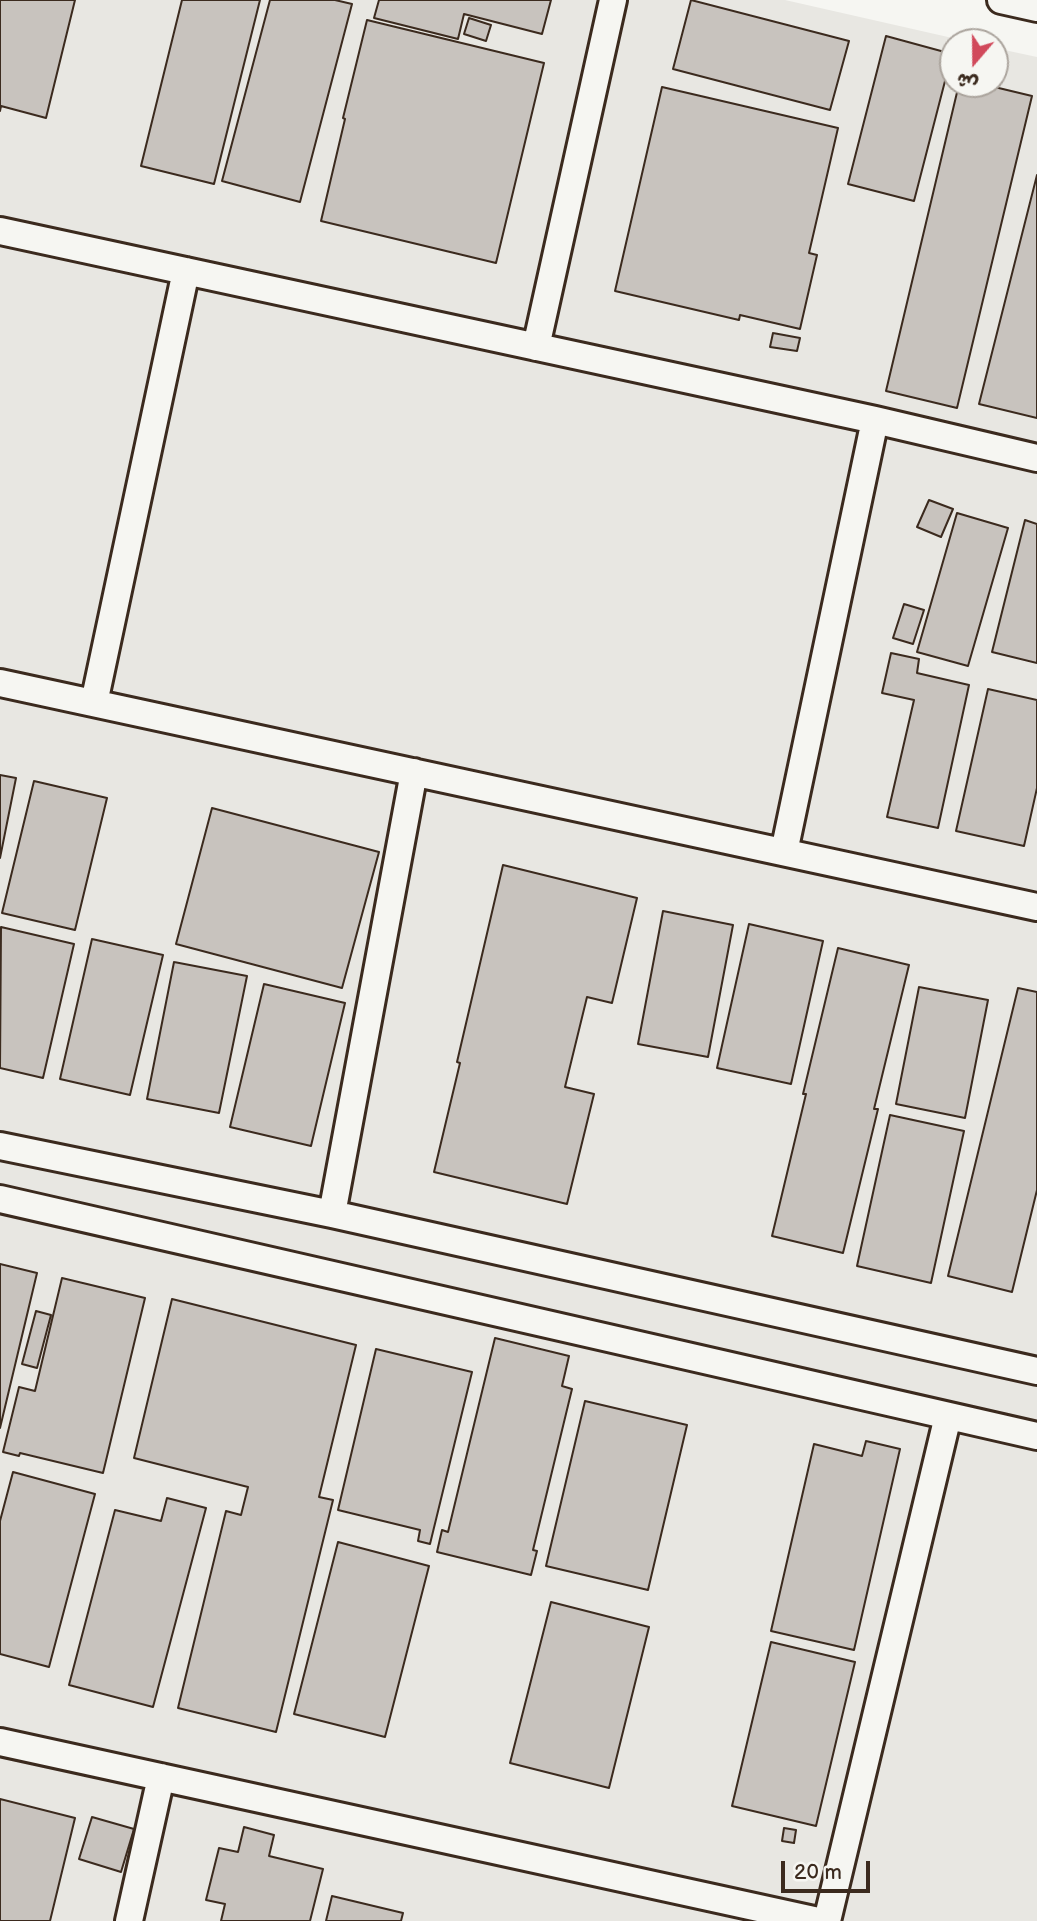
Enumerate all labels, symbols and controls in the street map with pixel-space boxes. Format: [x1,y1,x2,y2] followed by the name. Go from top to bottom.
[939,28,1009,98] north arrow
[954,67,981,96] text: ش
[785,1848,874,1892] scale bar
[794,1860,842,1885] text: 20 m

